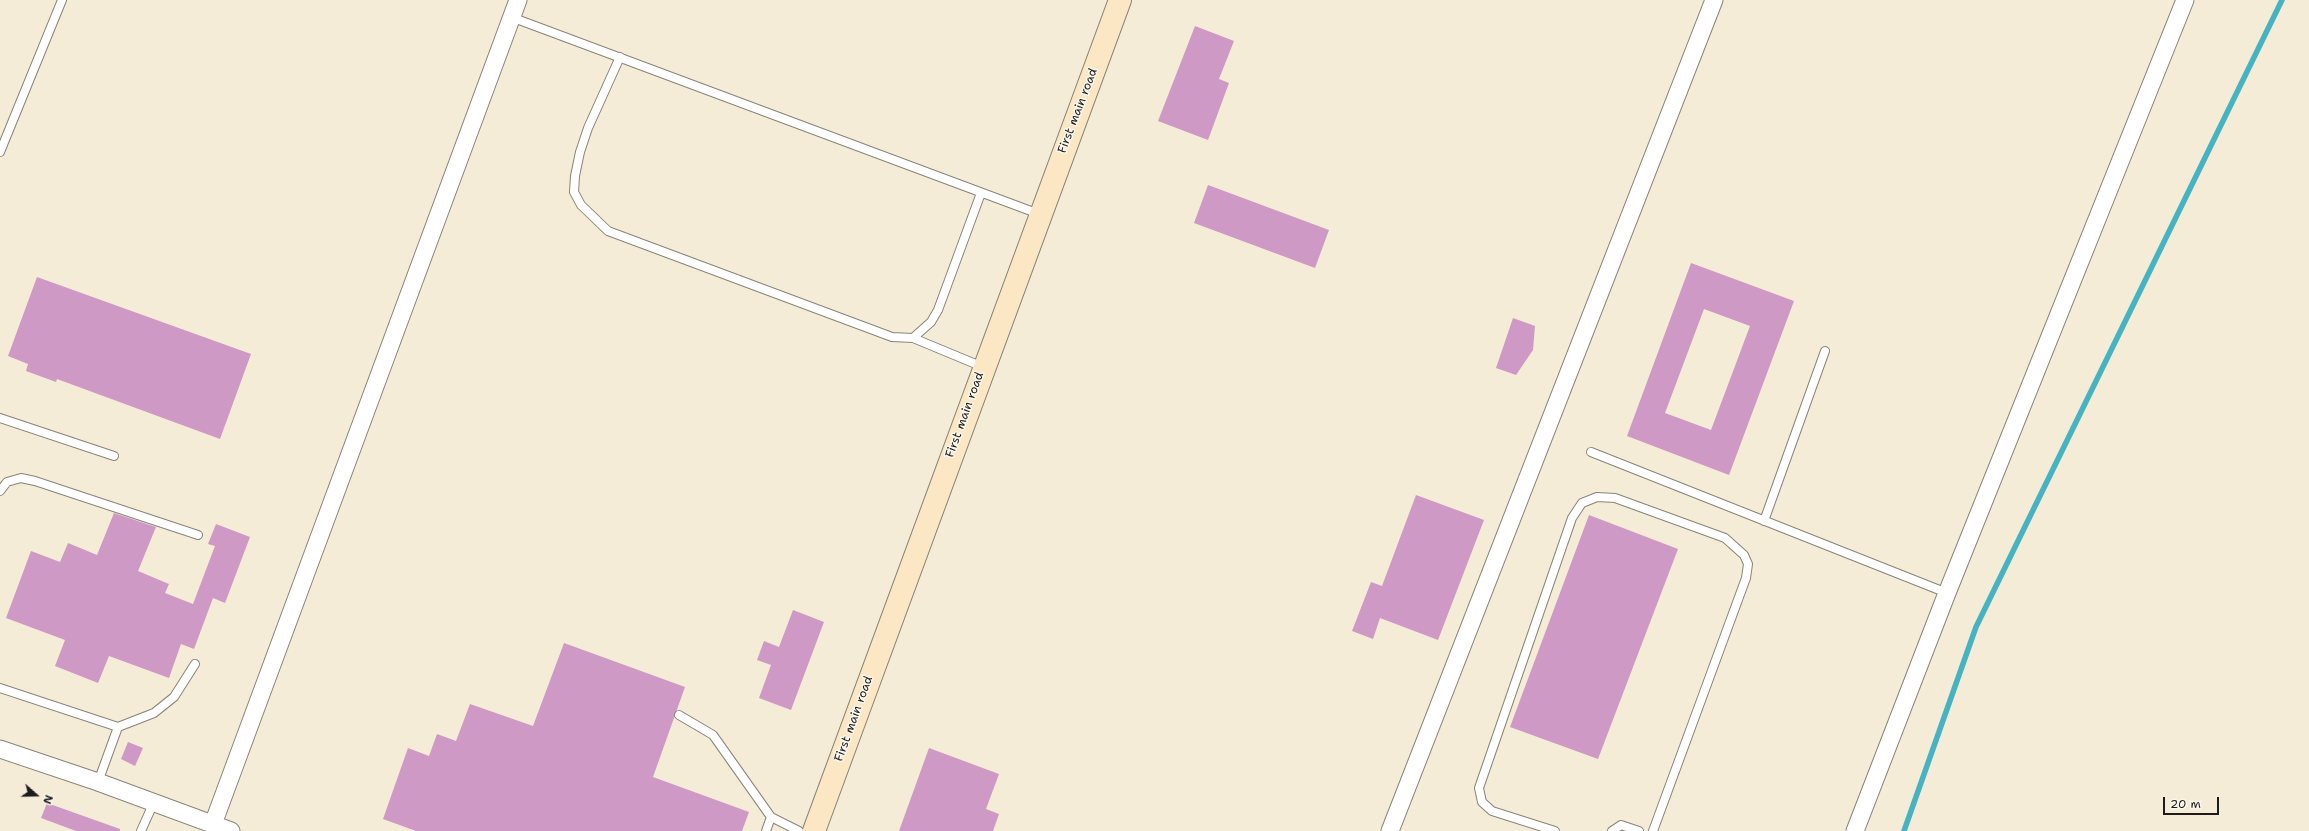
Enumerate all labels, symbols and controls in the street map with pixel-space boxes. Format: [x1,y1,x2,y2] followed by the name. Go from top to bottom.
[1055,67,1101,155] street label: First main road
[943,370,987,460] street label: First main road
[832,674,876,764] street label: First main road
[16,775,56,815] north arrow
[2165,789,2221,815] scale bar
[39,793,56,806] text: N
[2170,796,2201,812] text: 20 m

